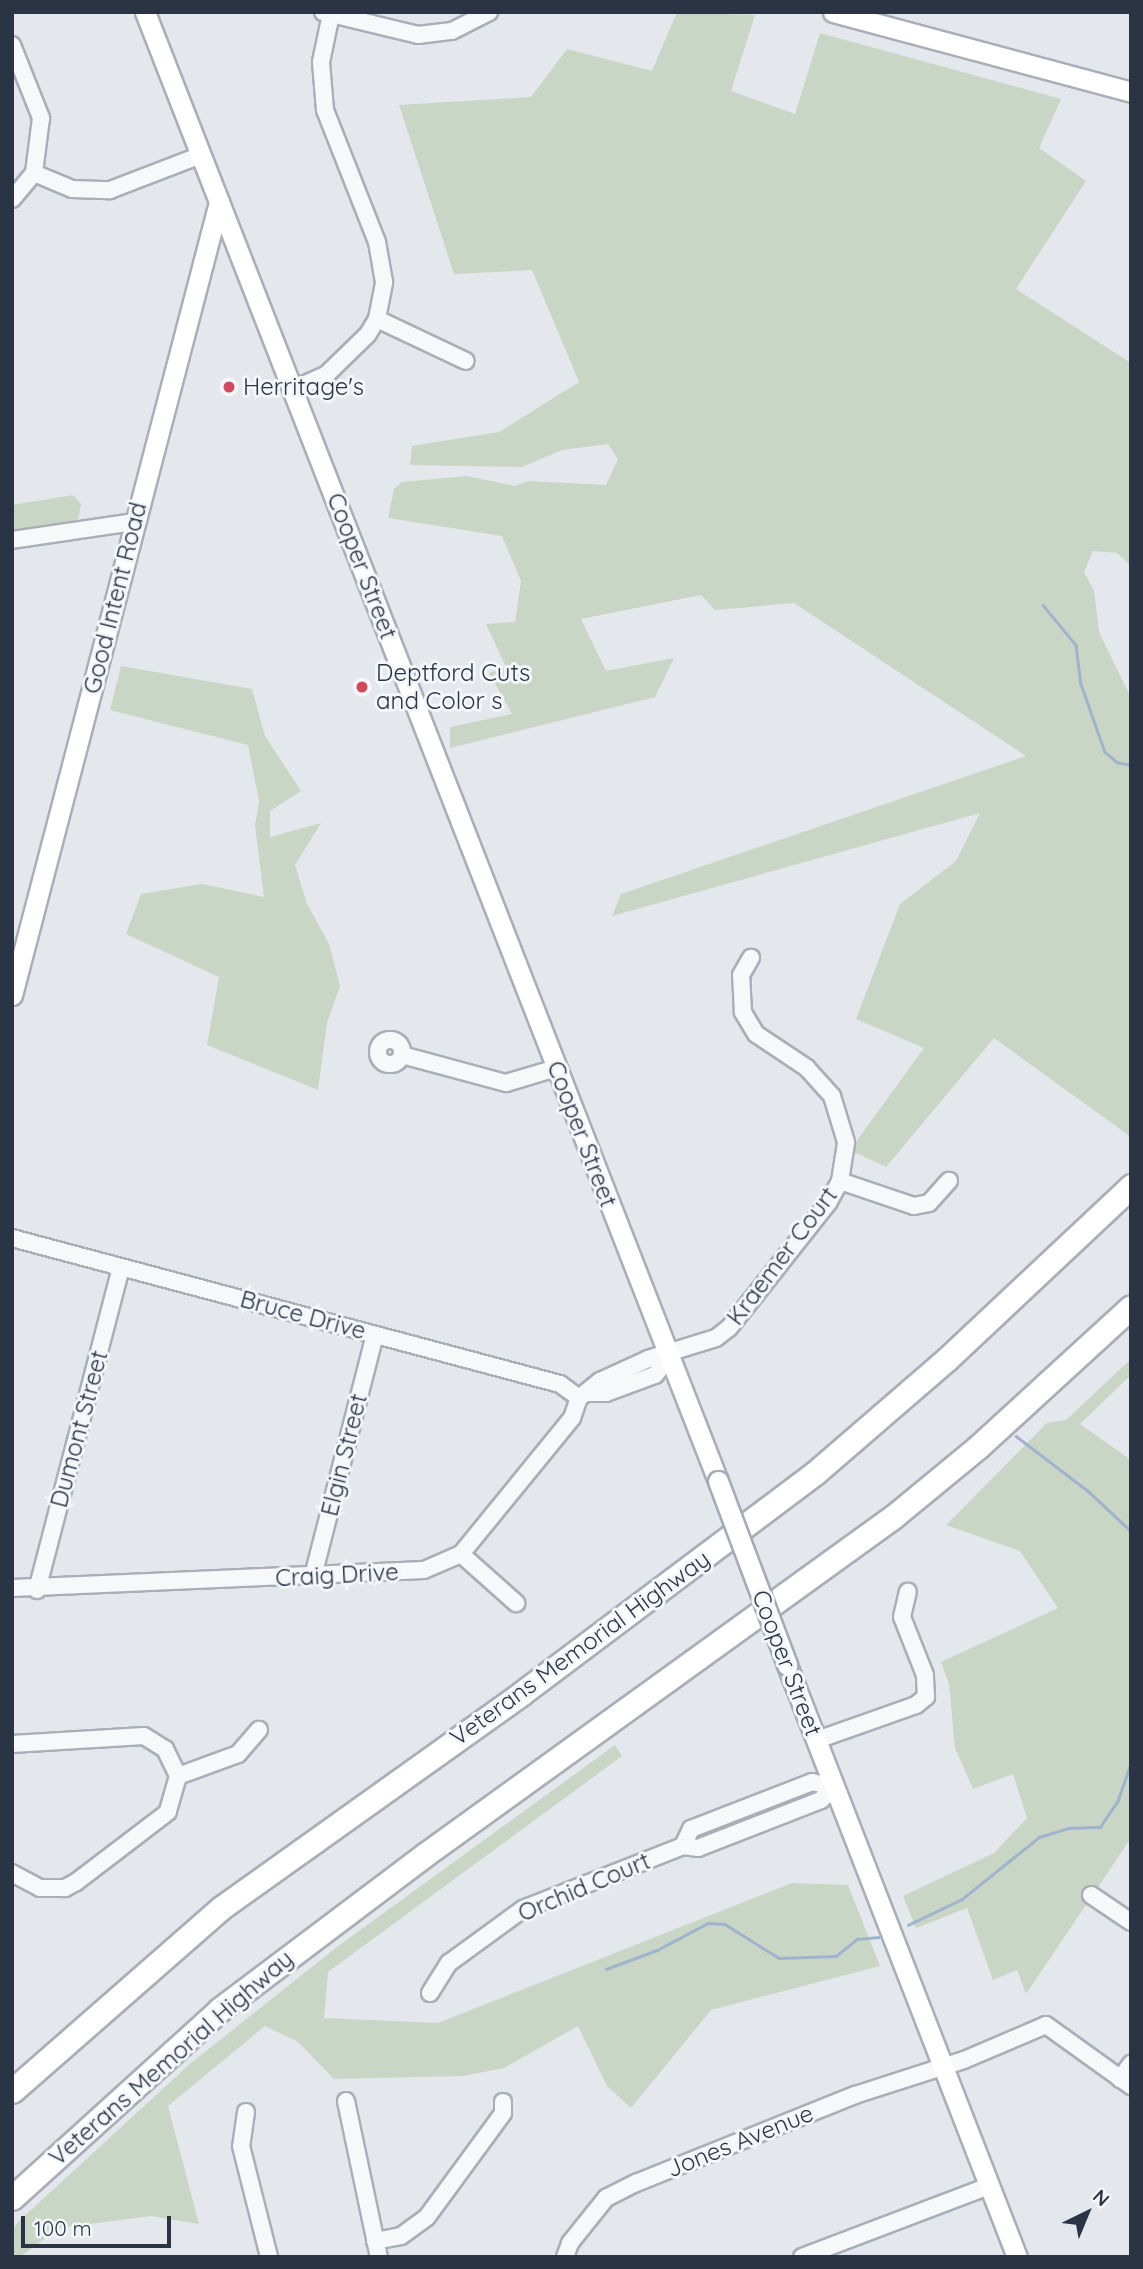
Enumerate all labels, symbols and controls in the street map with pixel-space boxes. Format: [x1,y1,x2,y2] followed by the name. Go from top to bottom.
[243,373,364,401] place label: Herritage's
[221,379,237,395] marker: Herritage's
[321,489,403,643] street label: Cooper Street
[77,499,153,697] street label: Good Intent Road
[376,659,530,715] place label: Deptford Cuts and Color s
[354,679,370,695] marker: Deptford Cuts and Color s
[541,1057,623,1211] street label: Cooper Street
[721,1181,843,1331] street label: Kraemer Court
[237,1284,369,1346] street label: Bruce Drive
[44,1347,114,1511] street label: Dumont Street
[315,1391,373,1519] street label: Elgin Street
[445,1544,715,1752] street label: Veterans Memorial Highway
[275,1557,399,1593] street label: Craig Drive
[746,1586,828,1740] street label: Cooper Street
[514,1846,654,1928] street label: Orchid Court
[43,1944,299,2172] street label: Veterans Memorial Highway
[662,2099,818,2183] street label: Jones Avenue
[1052,2178,1122,2248] north arrow
[1088,2184,1115,2211] text: N
[24,2202,175,2246] scale bar
[34,2215,92,2241] text: 100 m

